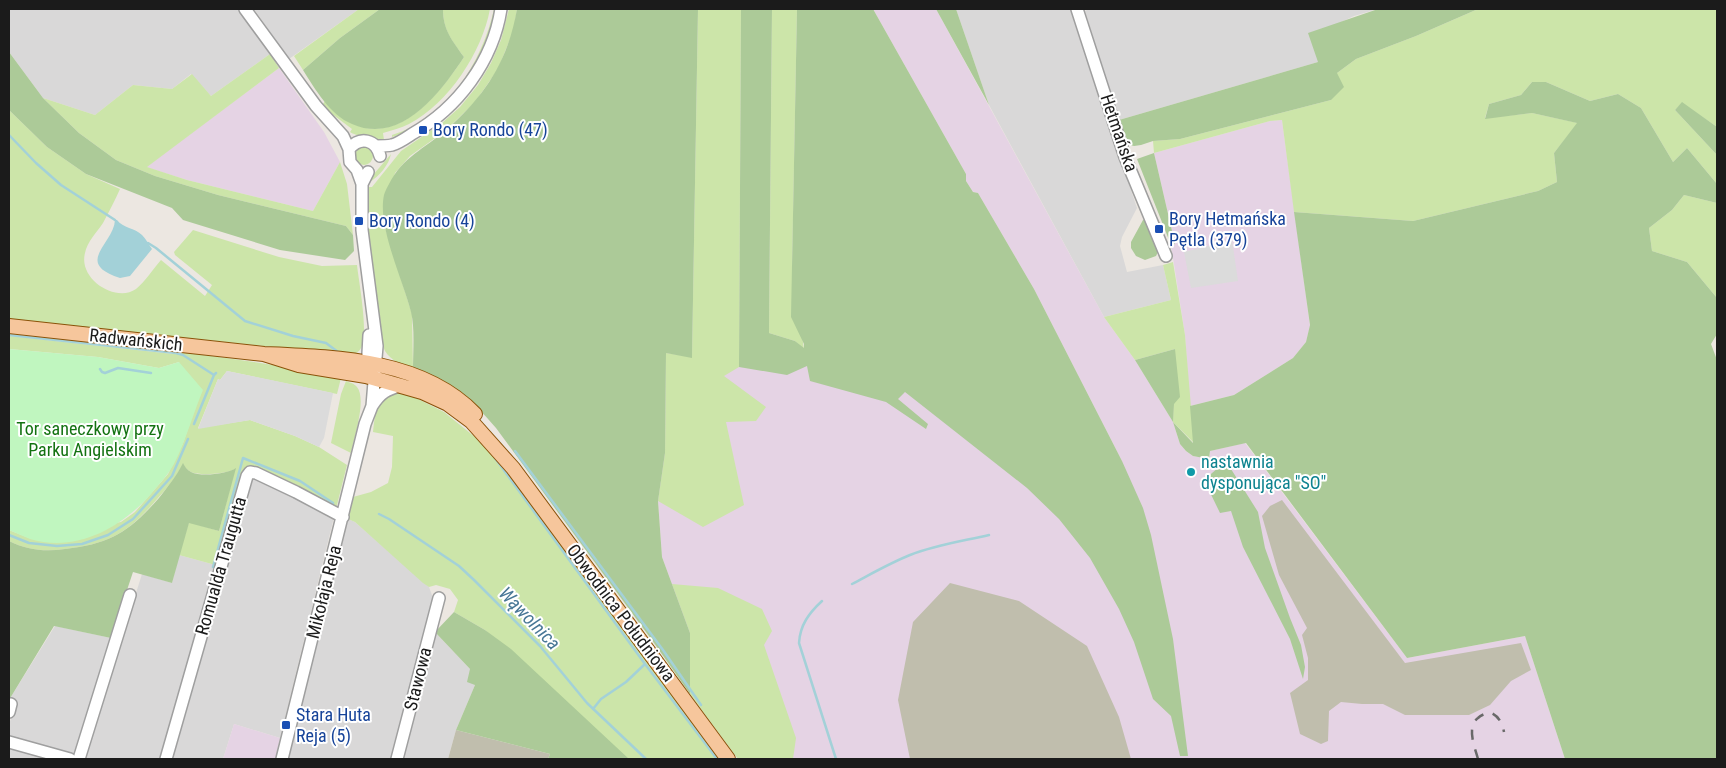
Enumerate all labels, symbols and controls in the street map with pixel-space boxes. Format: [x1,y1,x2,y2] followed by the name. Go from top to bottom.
[1096,91,1143,174] street label: Hetmańska
[433,119,548,141] place label: Bory Rondo (47)
[417,124,429,136] marker: Bory Rondo (47)
[1169,208,1286,251] place label: Bory Hetmańska Pętla (379)
[369,210,475,232] place label: Bory Rondo (4)
[353,215,365,227] marker: Bory Rondo (4)
[1153,223,1165,235] marker: Bory Hetmańska Pętla (379)
[88,324,184,355] street label: Radwańskich
[16,418,164,460] park label: Tor saneczkowy przy Parku Angielskim
[1201,451,1326,493] place label: nastawnia dysponująca "SO"
[1185,466,1197,478] marker: nastawnia dysponująca "SO"
[191,494,250,637] street label: Romualda Traugutta
[563,540,680,686] street label: Obwodnica Południowa
[302,543,345,641] street label: Mikołaja Reja
[494,582,565,655] water label: Wąwolnica
[400,645,435,713] street label: Stawowa
[296,704,371,747] place label: Stara Huta Reja (5)
[280,719,292,731] marker: Stara Huta Reja (5)

